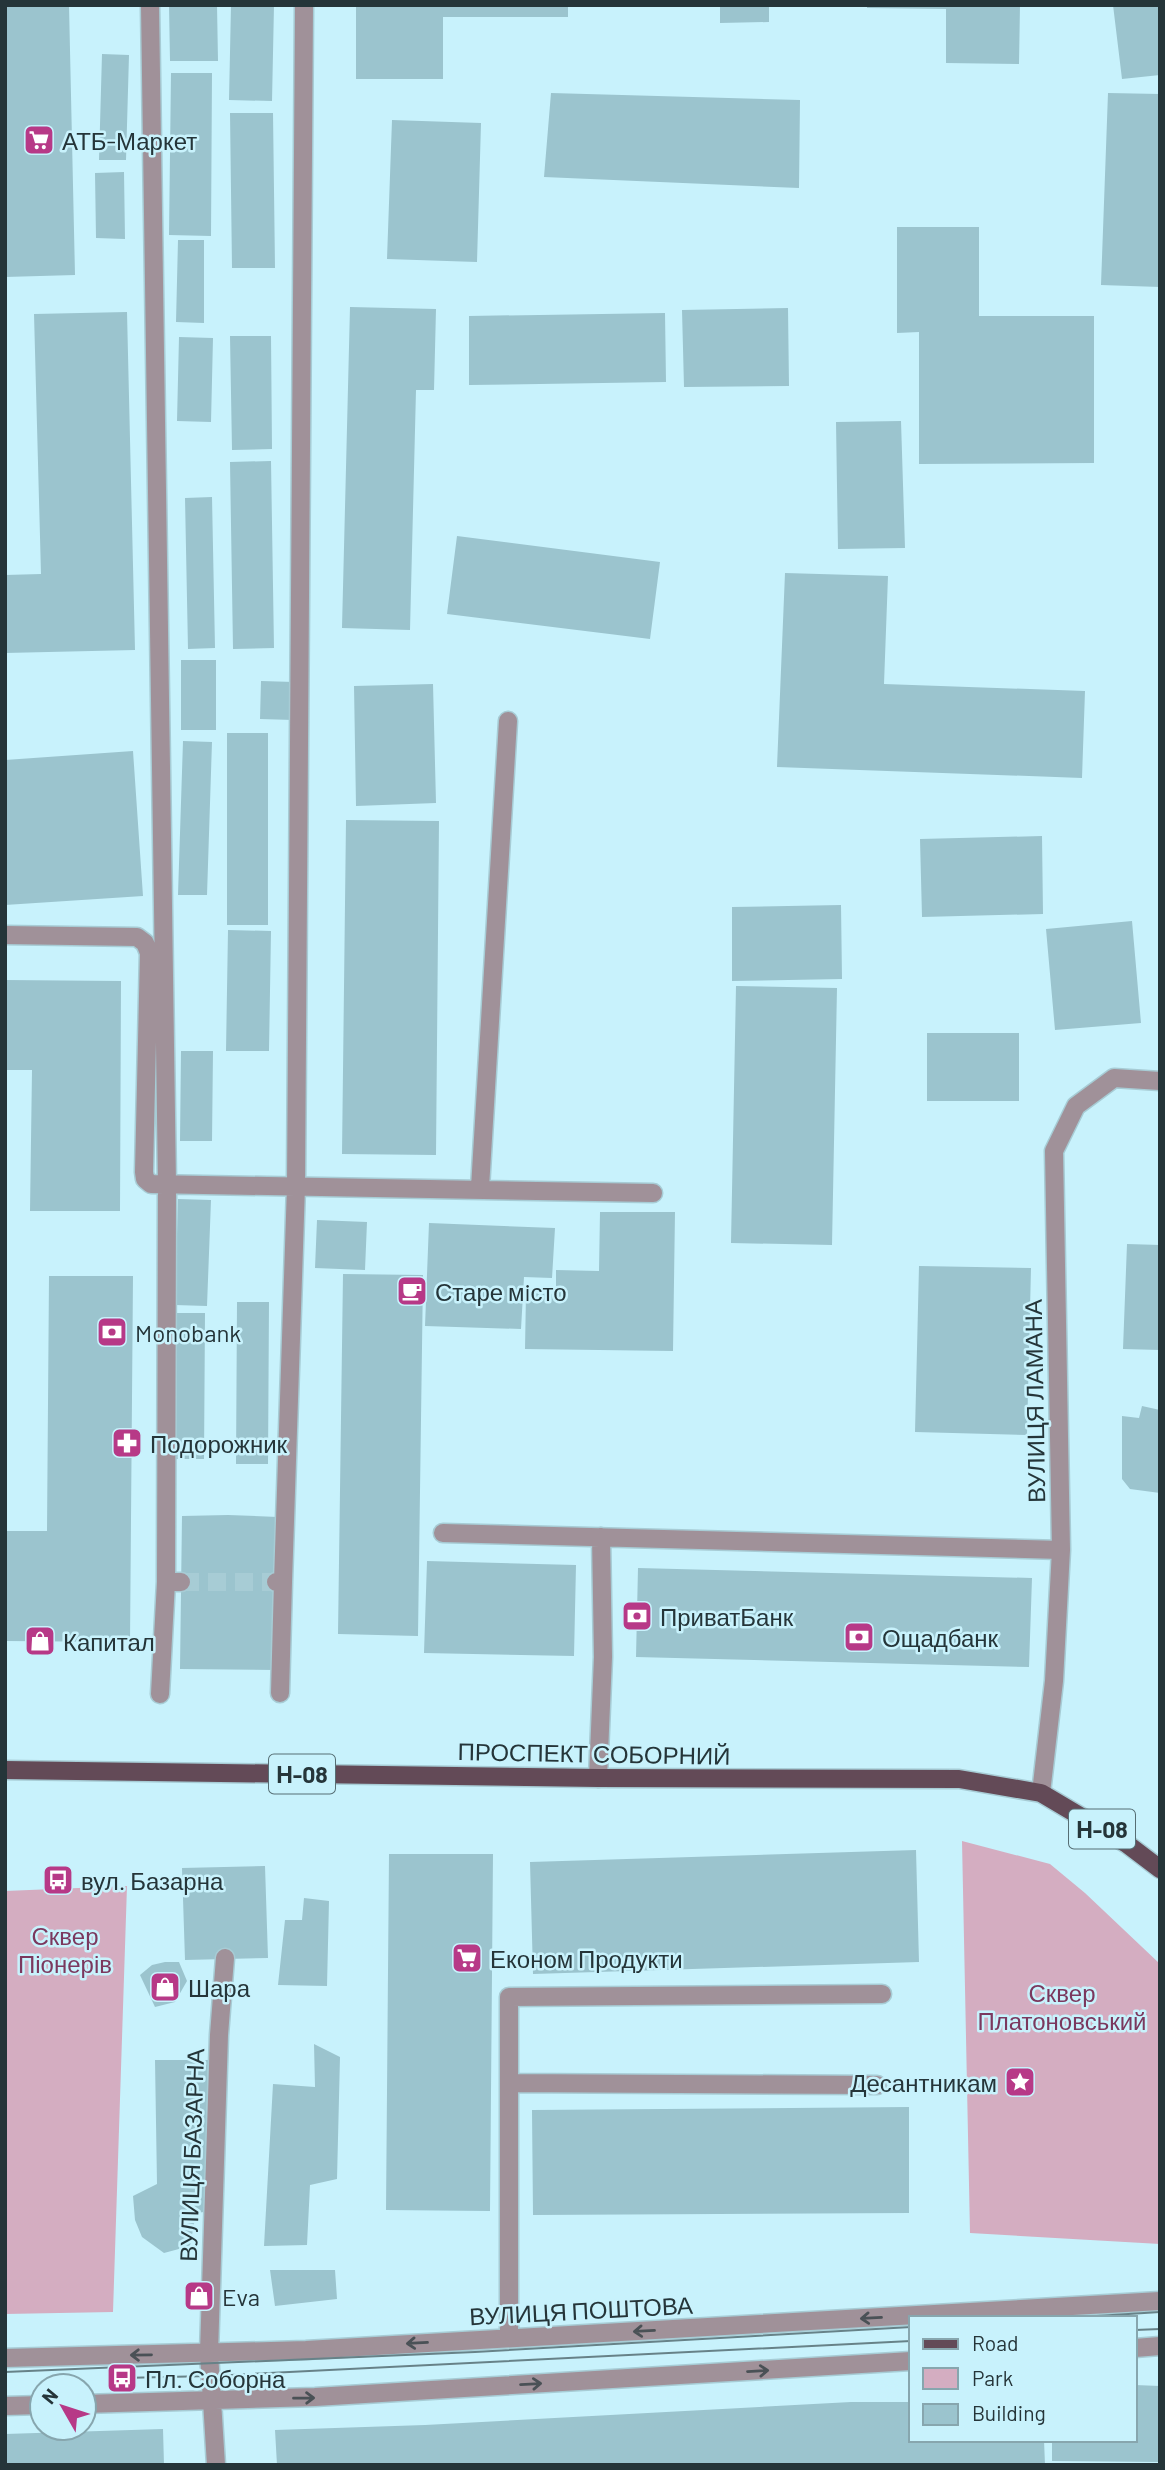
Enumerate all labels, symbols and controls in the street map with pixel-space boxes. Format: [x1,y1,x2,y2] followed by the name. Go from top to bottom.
[22,123,56,157] supermarket icon: АТБ-Маркет
[62,126,197,155] place label: АТБ-Маркет
[395,1274,429,1308] cafe icon: Старе мiсто
[435,1277,567,1306] place label: Старе мiсто
[1018,1299,1050,1503] street label: ВУЛИЦЯ ЛАМАНА
[95,1315,129,1349] bank icon: Monobank
[135,1318,241,1347] place label: Monobank
[110,1426,144,1460] pharmacy icon: Подорожник
[150,1429,288,1458] place label: Подорожник
[620,1599,654,1633] bank icon: ПриватБанк
[660,1602,794,1631] place label: ПриватБанк
[842,1620,876,1654] bank icon: Ощадбанк
[882,1623,999,1652] place label: Ощадбанк
[23,1624,57,1658] shop icon: Капитал
[63,1627,155,1656] place label: Капитал
[457,1736,731,1770] street label: ПРОСПЕКТ СОБОРНИЙ
[269,1754,335,1794] road number: Н-08
[1069,1810,1135,1848] road number: Н-08
[41,1863,75,1897] bus stop icon: вул. Базарна
[81,1866,224,1895] place label: вул. Базарна
[18,1921,112,1978] park label: Сквер Піонерів
[450,1941,484,1975] supermarket icon: Економ Продукти
[490,1944,683,1973] place label: Економ Продукти
[148,1970,182,2004] shop icon: Шара
[188,1973,251,2002] place label: Шара
[977,1978,1147,2035] park label: Сквер Платоновський
[173,2048,209,2262] street label: ВУЛИЦЯ БАЗАРНА
[1003,2065,1037,2099] place icon: Десантникам
[850,2068,997,2097] place label: Десантникам
[182,2279,216,2313] shop icon: Eva
[222,2282,260,2311] place label: Eva
[468,2290,694,2330] street label: ВУЛИЦЯ ПОШТОВА
[860,2311,883,2324] one-way arrow
[909,2316,1137,2442] legend
[633,2324,656,2337] one-way arrow
[972,2330,1018,2355] text: Road
[406,2337,429,2350] one-way arrow
[130,2348,153,2361] one-way arrow
[105,2361,139,2395] bus stop icon: Пл. Соборна
[145,2364,286,2393] place label: Пл. Соборна
[746,2364,769,2377] one-way arrow
[972,2365,1013,2390] text: Park
[28,2372,98,2442] north arrow
[519,2378,542,2391] one-way arrow
[36,2384,62,2408] text: N
[292,2391,315,2404] one-way arrow
[972,2400,1046,2425] text: Building

